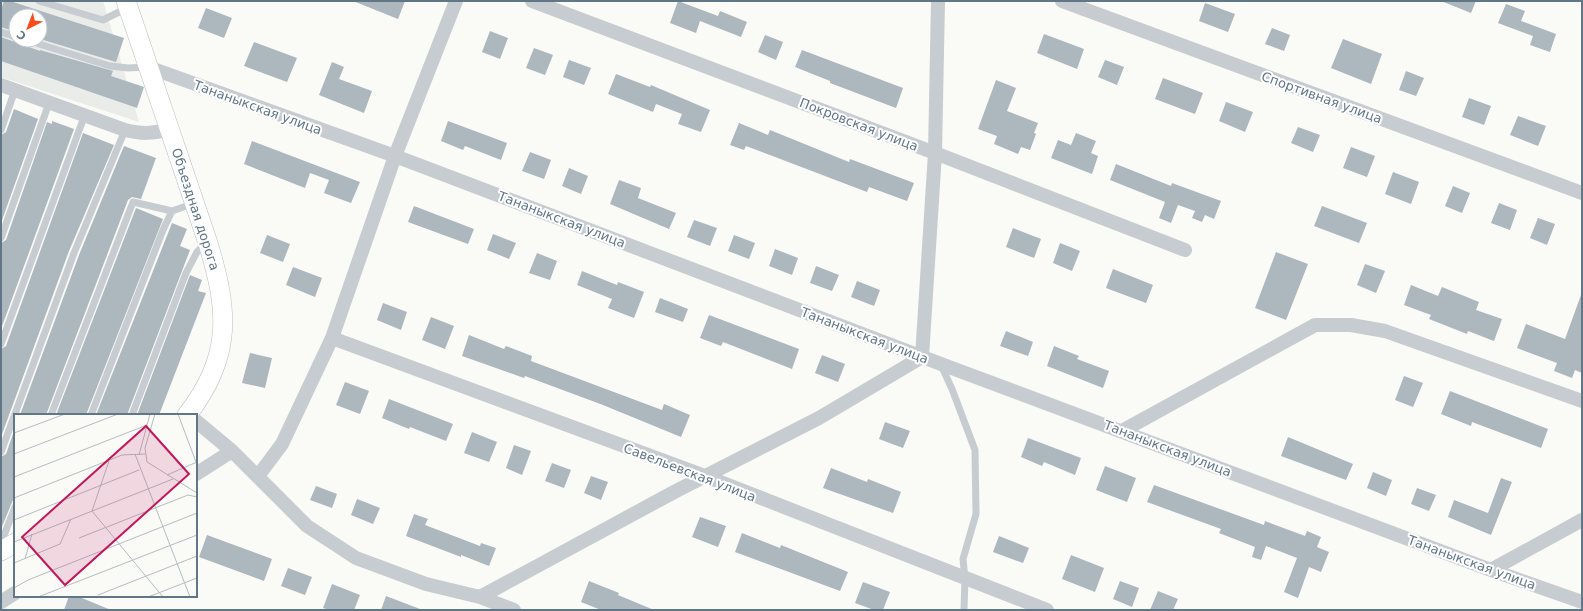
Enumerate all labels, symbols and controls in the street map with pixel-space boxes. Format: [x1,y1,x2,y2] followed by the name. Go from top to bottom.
[8,8,48,48] north arrow
[14,28,29,43] text: С
[1260,69,1384,126] street label: Спортивная улица
[191,77,324,138] street label: Тананыкская улица
[797,95,920,154] street label: Покровская улица
[169,146,222,272] street label: Объездная дорога
[495,188,628,251] street label: Тананыкская улица
[798,304,931,367] street label: Тананыкская улица
[14,414,197,597] inset map
[1101,417,1234,480] street label: Тананыкская улица
[622,440,758,505] street label: Савельевская улица
[1405,532,1538,593] street label: Тананыкская улица

